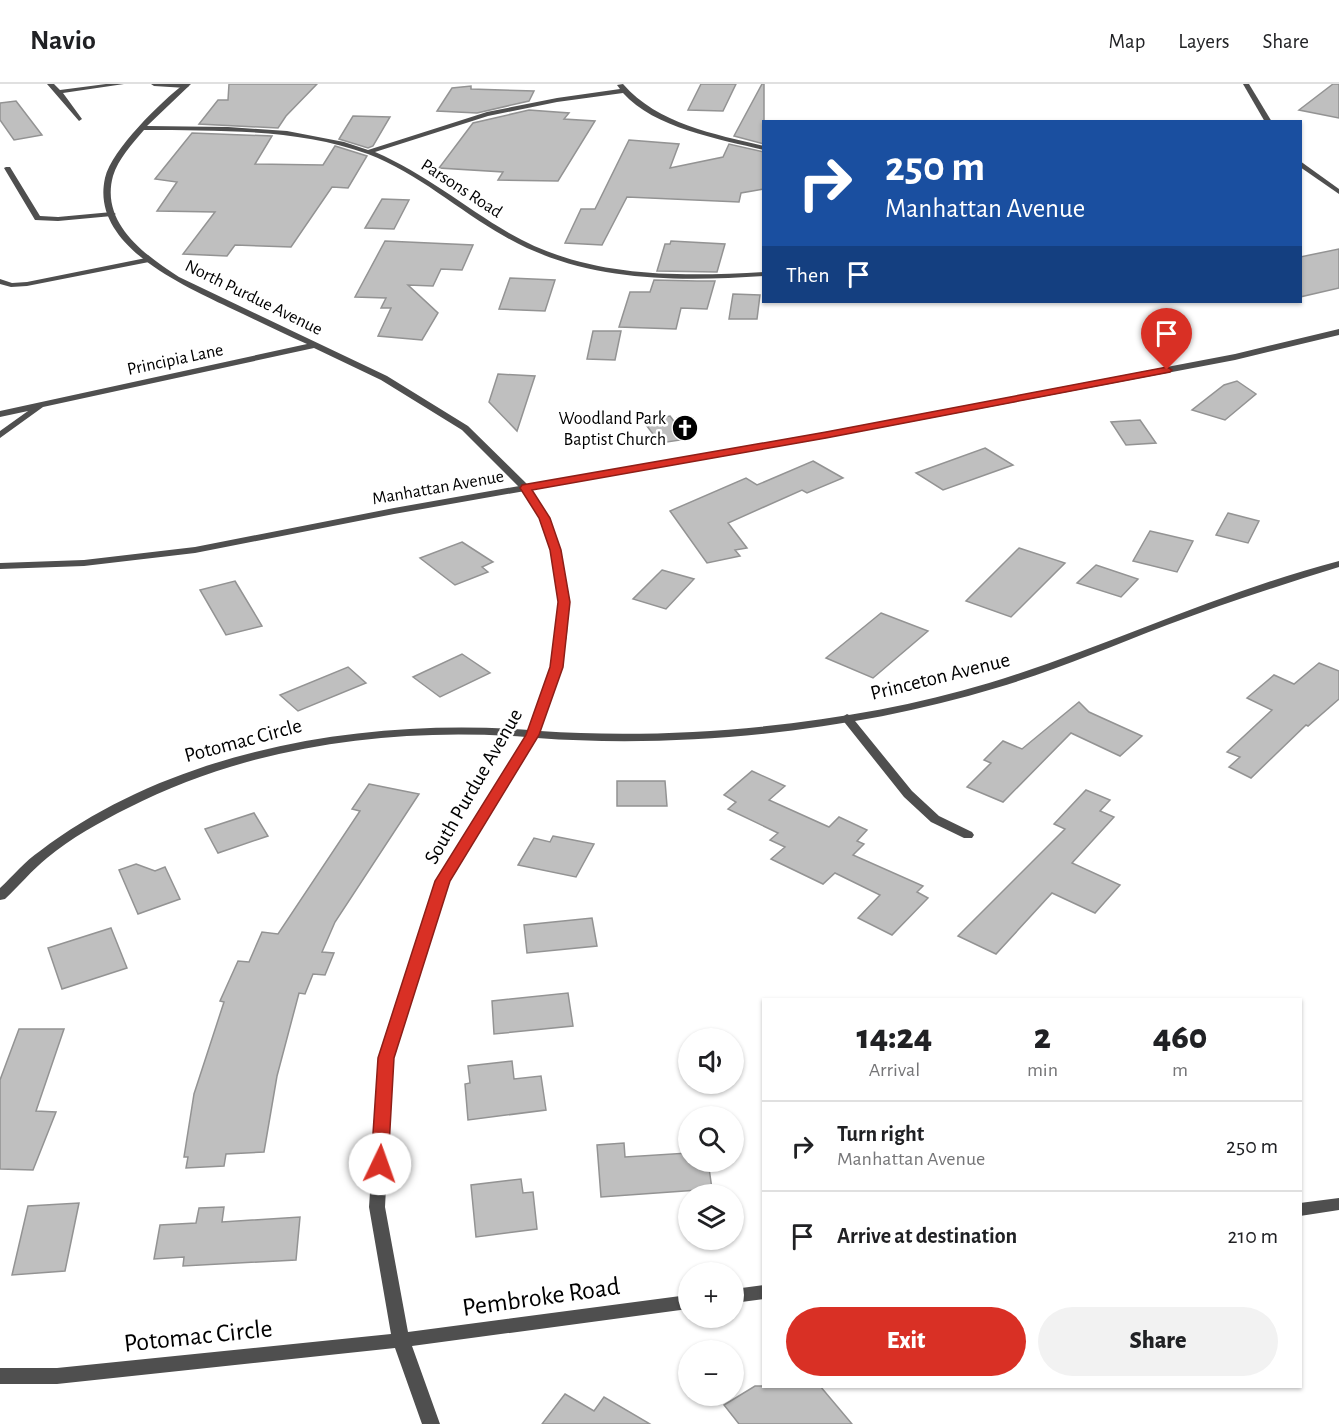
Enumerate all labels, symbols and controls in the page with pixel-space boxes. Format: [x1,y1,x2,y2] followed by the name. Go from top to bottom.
[30,27,96,55] text: Navio
[1109,31,1145,52] text: Map
[1178,31,1229,52] text: Layers
[1262,31,1309,52] text: Share
[786,144,864,222] icon: right
[885,146,985,188] text: 250 m
[418,156,505,222] street label: Parsons Road
[885,195,1085,222] text: Manhattan Avenue
[182,257,325,339] street label: North Purdue Avenue
[842,258,875,291] icon: arrive
[786,264,830,286] text: Then
[1141,308,1192,370] pin
[1150,317,1183,350] icon: arrive
[125,341,225,379] street label: Principia Lane
[558,410,667,449] place label: Woodland Park Baptist Church
[670,413,700,443] church icon: Woodland Park Baptist Church
[371,468,505,508] street label: Manhattan Avenue
[868,649,1012,704] street label: Princeton Avenue
[420,705,526,867] street label: South Purdue Avenue
[182,715,304,766] street label: Potomac Circle
[857,1019,932,1055] text: 14:24
[1034,1019,1051,1055] text: 2
[1153,1019,1207,1055] text: 460
[678,1028,744,1406] map controls
[678,1028,744,1094] button: sound
[869,1060,920,1080] text: Arrival
[1027,1060,1058,1080] text: min
[1172,1060,1188,1080] text: m
[678,1106,744,1172] button: search
[837,1123,924,1145] text: Turn right
[786,1130,819,1163] icon: right
[348,1132,412,1196] position arrow
[1226,1135,1278,1157] text: 250 m
[837,1149,985,1169] text: Manhattan Avenue
[678,1184,744,1250] button: layers
[786,1220,819,1253] icon: arrive
[837,1225,1017,1247] text: Arrive at destination
[1228,1225,1278,1247] text: 210 m
[678,1262,744,1328] button: +
[461,1273,622,1321] street label: Pembroke Road
[786,1307,1026,1376] button: Exit
[1038,1307,1278,1376] button: Share
[122,1315,274,1357] street label: Potomac Circle
[678,1340,744,1406] button: −

